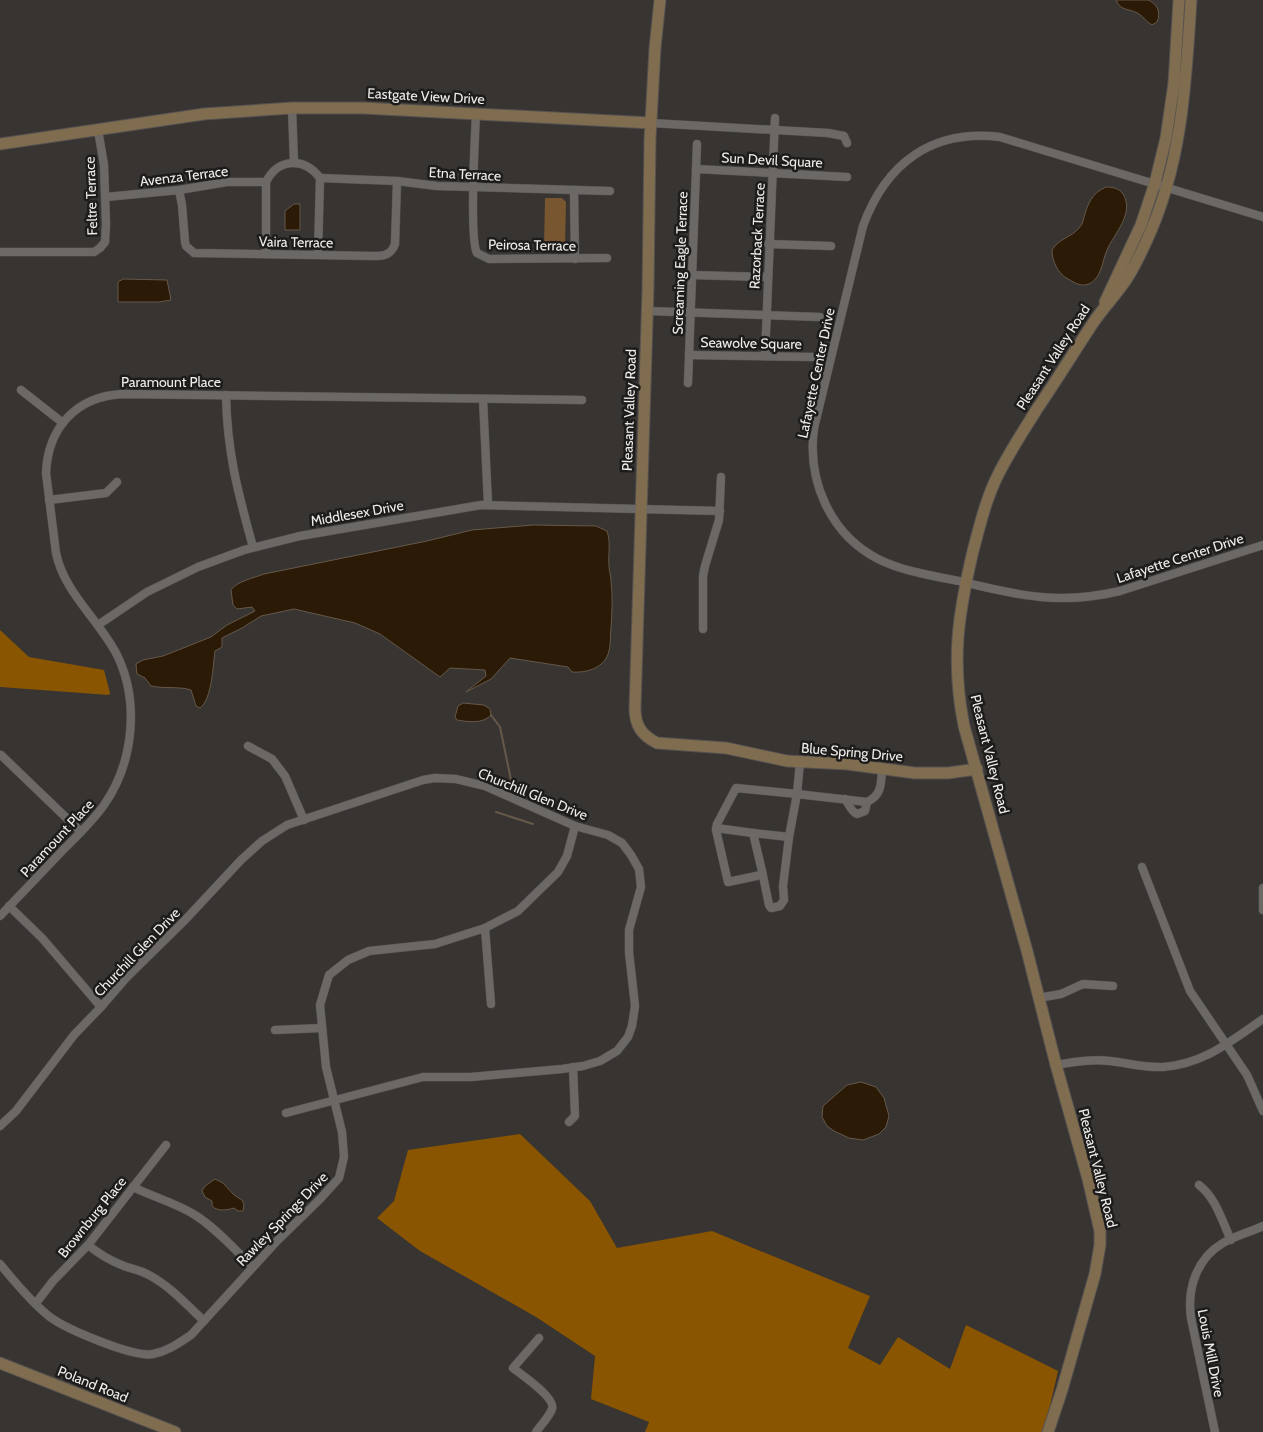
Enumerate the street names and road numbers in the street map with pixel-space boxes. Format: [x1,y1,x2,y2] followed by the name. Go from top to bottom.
[367,84,485,108] street label: Eastgate View Drive
[721,148,823,172] street label: Sun Devil Square
[81,156,101,236] street label: Feltre Terrace
[139,162,229,190] street label: Avenza Terrace
[428,163,502,185] street label: Etna Terrace
[745,182,769,290] street label: Razorback Terrace
[669,191,691,335] street label: Screaming Eagle Terrace
[259,232,333,252] street label: Vaira Terrace
[488,235,576,255] street label: Peirosa Terrace
[1012,301,1094,413] street label: Pleasant Valley Road
[793,306,839,440] street label: Lafayette Center Drive
[700,333,802,353] street label: Seawolve Square
[618,349,640,471] street label: Pleasant Valley Road
[121,373,221,391] street label: Paramount Place
[309,496,405,530] street label: Middlesex Drive
[1114,529,1246,587] street label: Lafayette Center Drive
[966,693,1014,815] street label: Pleasant Valley Road
[800,739,904,765] street label: Blue Spring Drive
[476,764,590,824] street label: Churchill Glen Drive
[16,795,98,881] street label: Paramount Place
[90,904,184,1000] street label: Churchill Glen Drive
[1074,1107,1122,1229] street label: Pleasant Valley Road
[232,1168,332,1270] street label: Rawley Springs Drive
[54,1173,130,1261] street label: Brownburg Place
[1194,1308,1228,1398] street label: Louis Mill Drive
[55,1362,131,1406] street label: Poland Road

